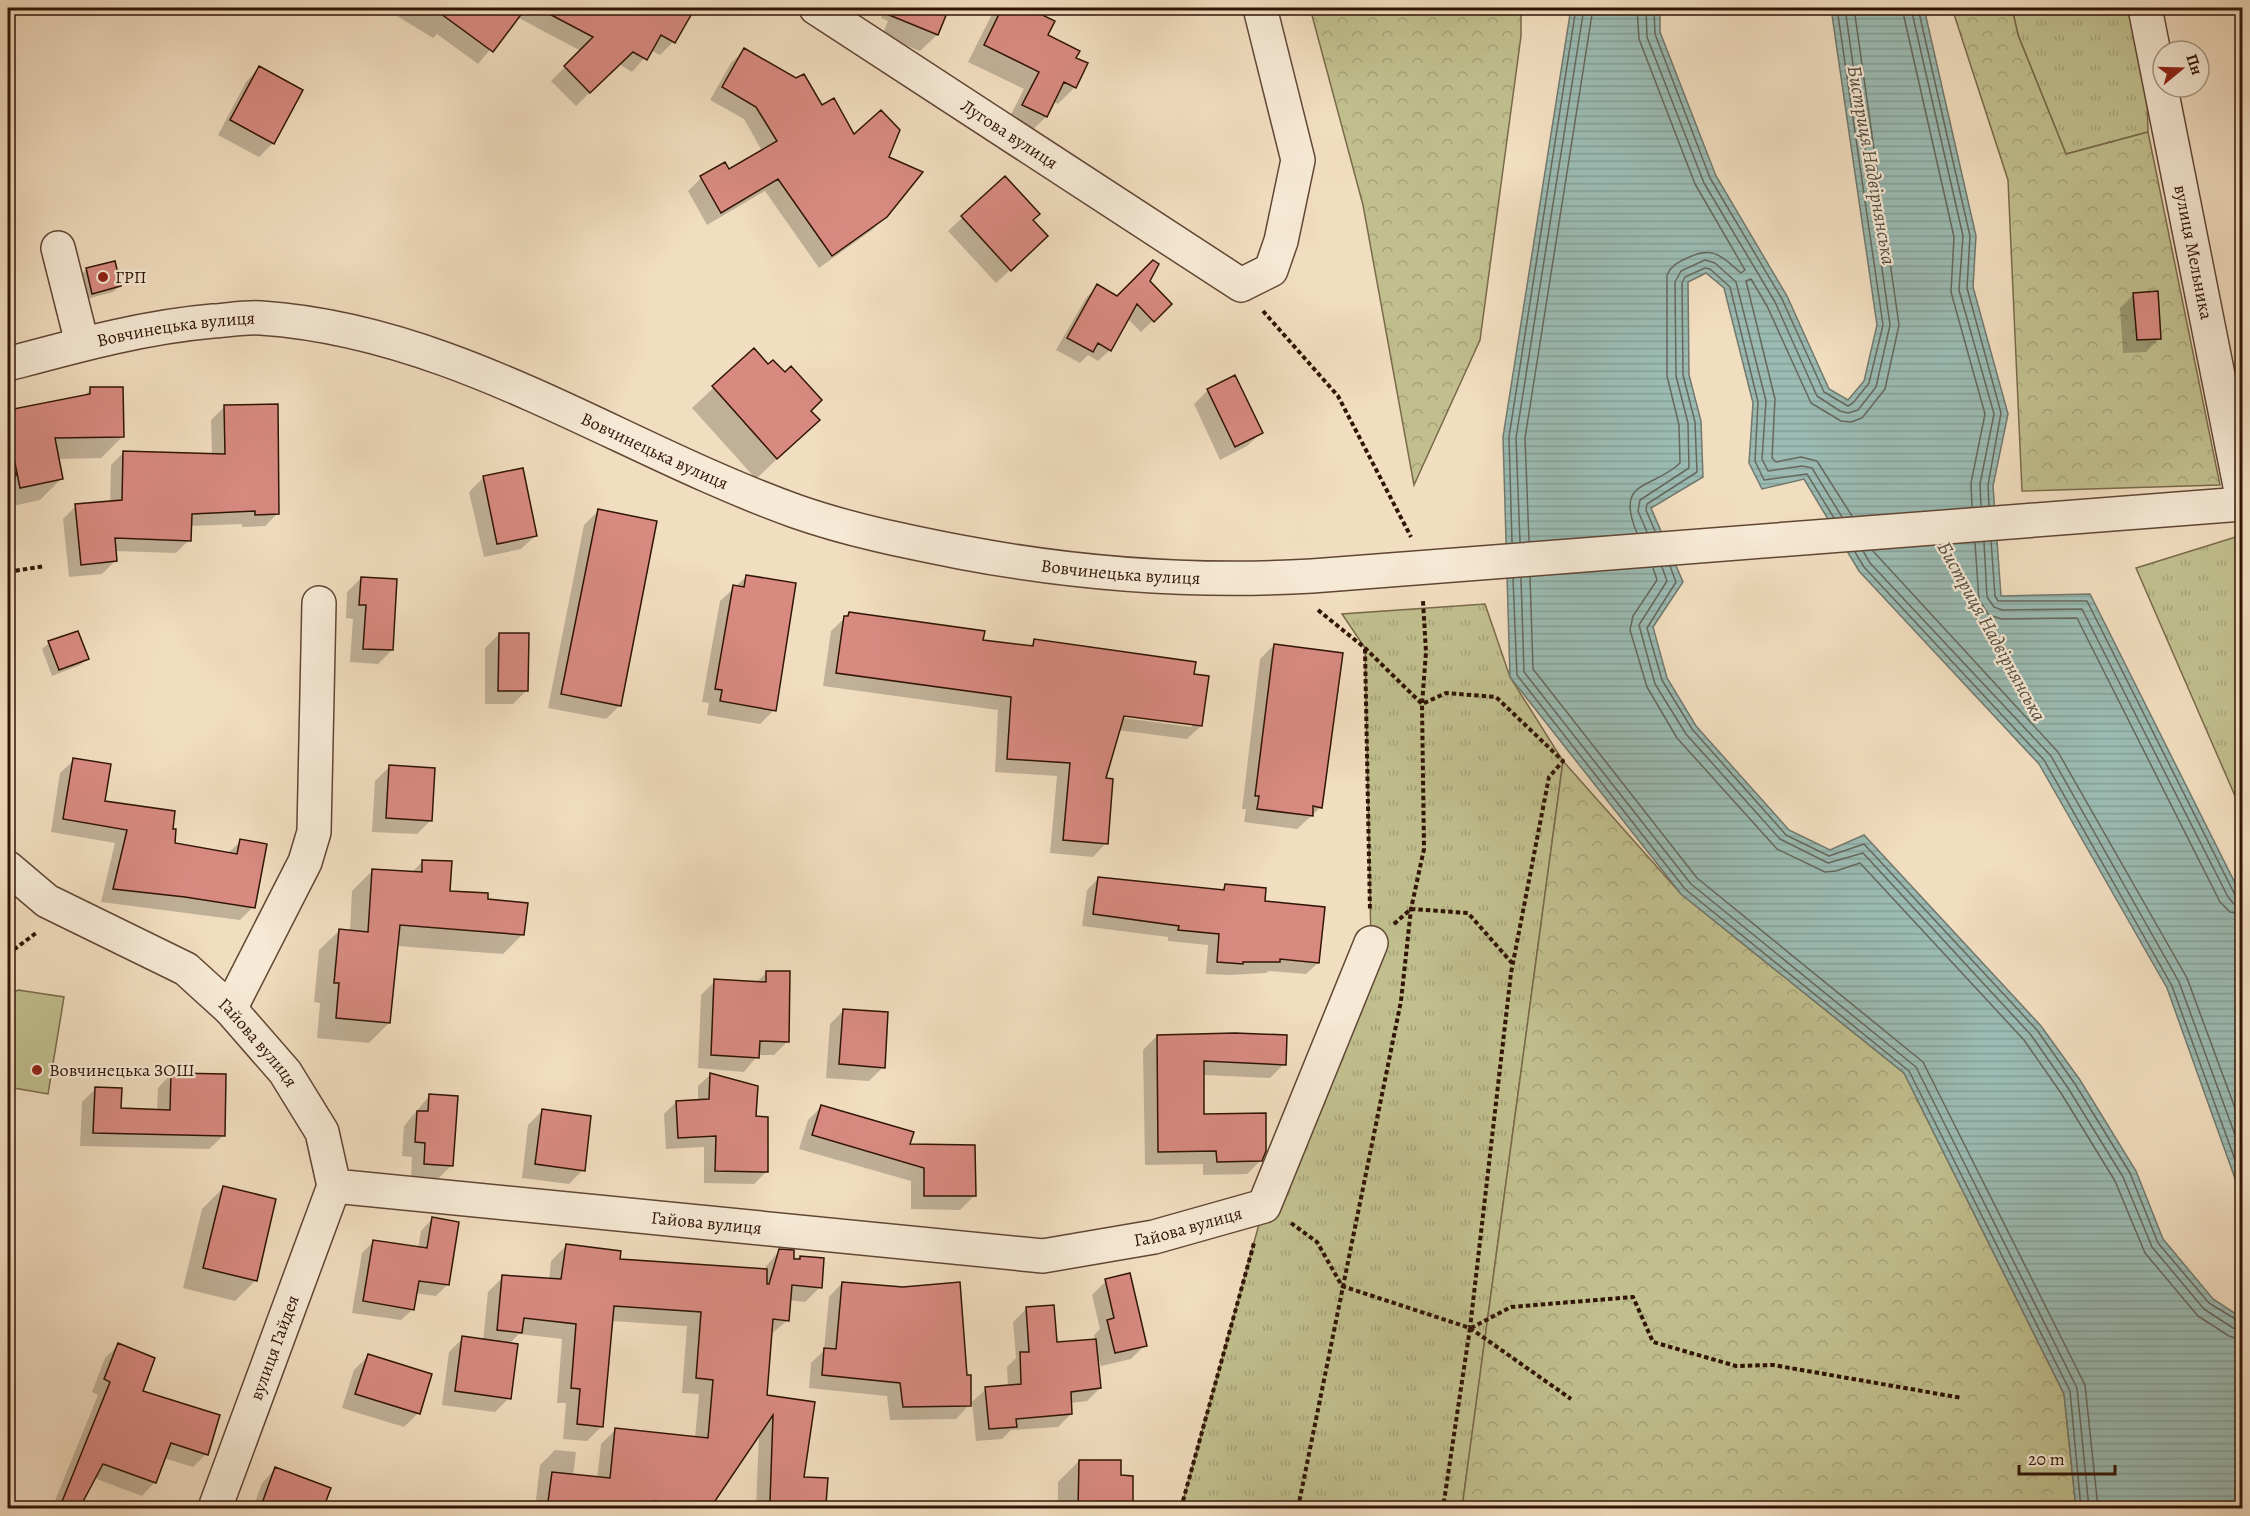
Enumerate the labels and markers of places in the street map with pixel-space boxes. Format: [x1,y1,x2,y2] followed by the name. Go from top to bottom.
[115,265,147,289] place label: ГРП
[96,270,110,284] marker: ГРП
[49,1058,195,1082] place label: Вовчинецька ЗОШ
[30,1063,44,1077] marker: Вовчинецька ЗОШ

